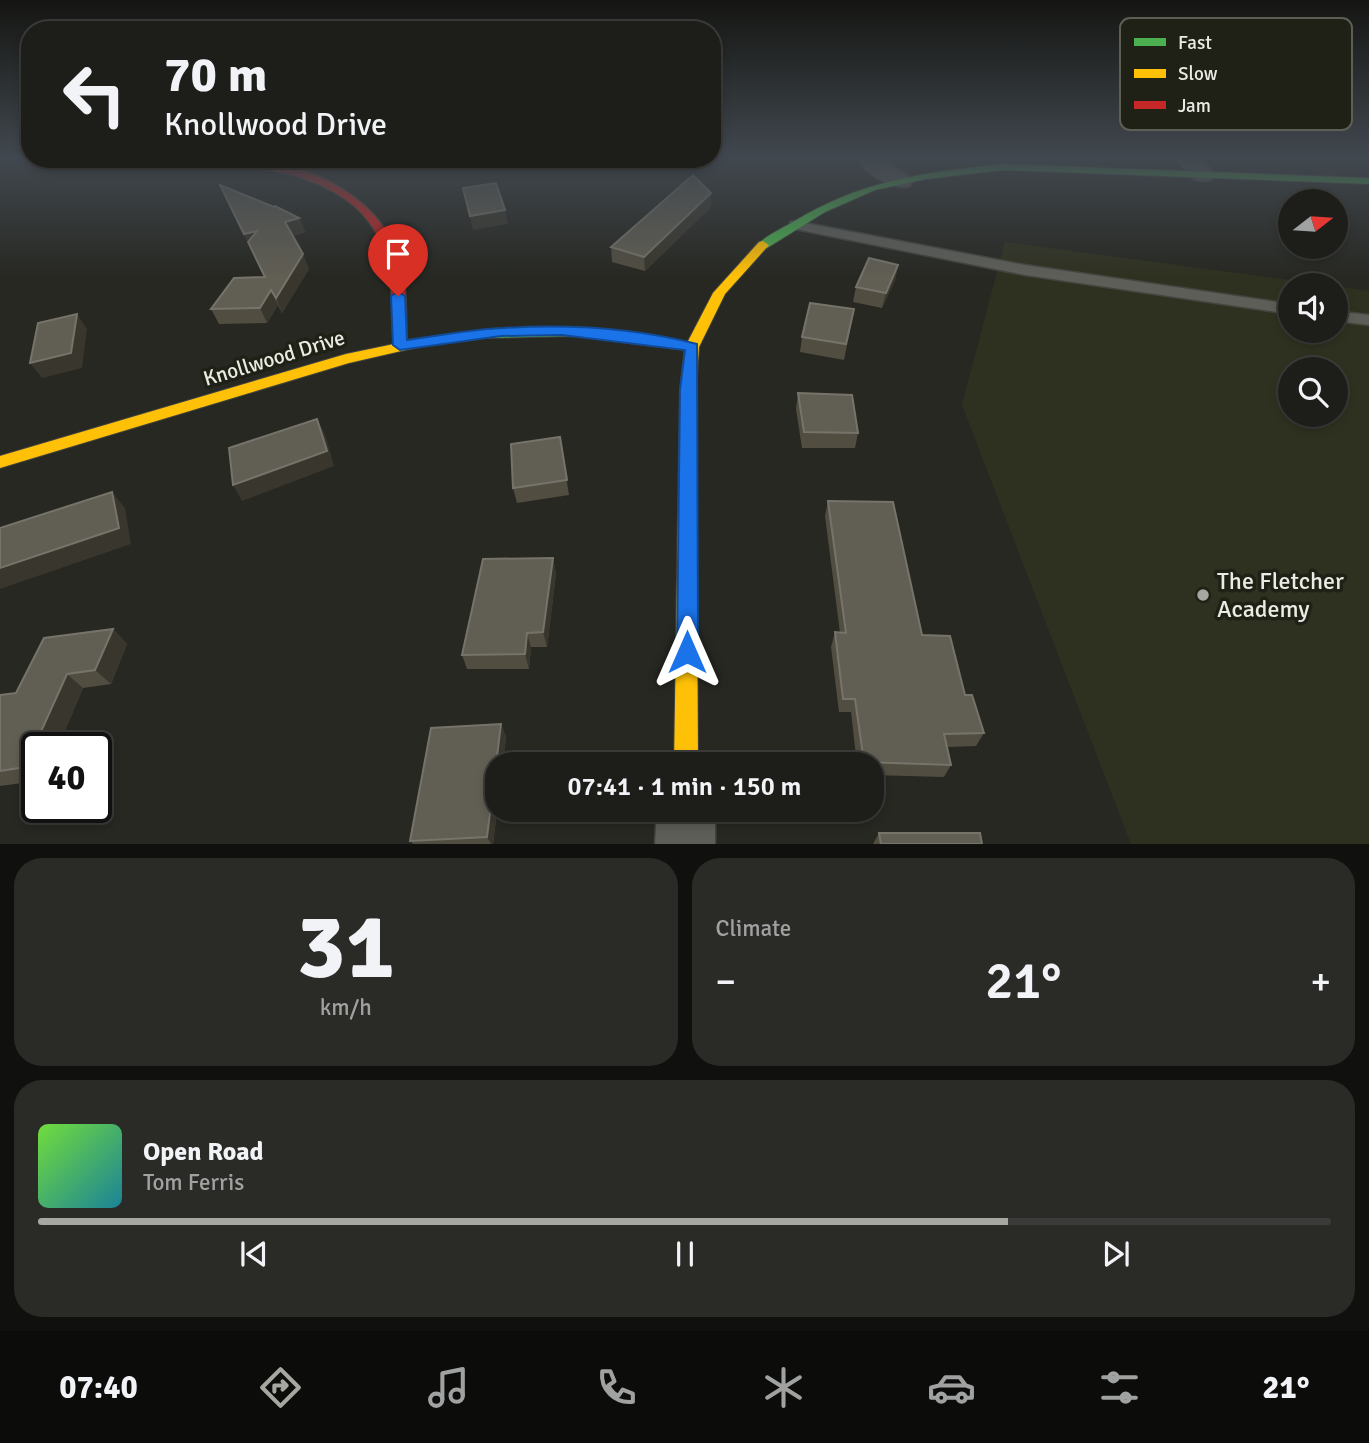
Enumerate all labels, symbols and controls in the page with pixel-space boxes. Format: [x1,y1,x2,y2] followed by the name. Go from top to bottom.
[1120,18,1352,130] legend
[1178,31,1212,55] text: Fast
[164,45,267,105] text: 70 m
[49,49,140,140] icon: left
[1178,62,1218,86] text: Slow
[1178,94,1211,118] text: Jam
[164,105,387,144] text: Knollwood Drive
[1278,189,1348,259] north arrow
[1278,189,1348,427] map controls
[368,224,428,296] pin
[379,235,417,273] icon: arrive
[1278,273,1348,343] button: sound
[200,324,348,392] street label: Knollwood Drive
[1278,357,1348,427] button: search
[1217,566,1344,624] place label: The Fletcher Academy
[1195,587,1211,603] marker: The Fletcher Academy
[650,615,724,689] position arrow
[21,732,112,823] speed limit sign: 40
[568,771,801,803] text: 07:41 · 1 min · 150 m
[297,891,395,1004] text: 31
[716,914,791,943] text: Climate
[985,949,1061,1013] text: 21°
[716,958,736,1005] text: −
[1310,958,1331,1005] text: +
[320,993,372,1022] text: km/h
[143,1136,264,1168] text: Open Road
[143,1168,244,1197] text: Tom Ferris
[235,1235,273,1273] icon: previous
[666,1235,704,1273] icon: pause
[1097,1235,1135,1273] icon: next
[256,1363,305,1412] icon: directions
[424,1363,473,1412] icon: music
[592,1363,641,1412] icon: phone
[759,1363,808,1412] icon: climate
[927,1363,976,1412] icon: car
[1095,1363,1144,1412] icon: filters
[59,1368,138,1407] text: 07:40
[1262,1368,1310,1407] text: 21°

